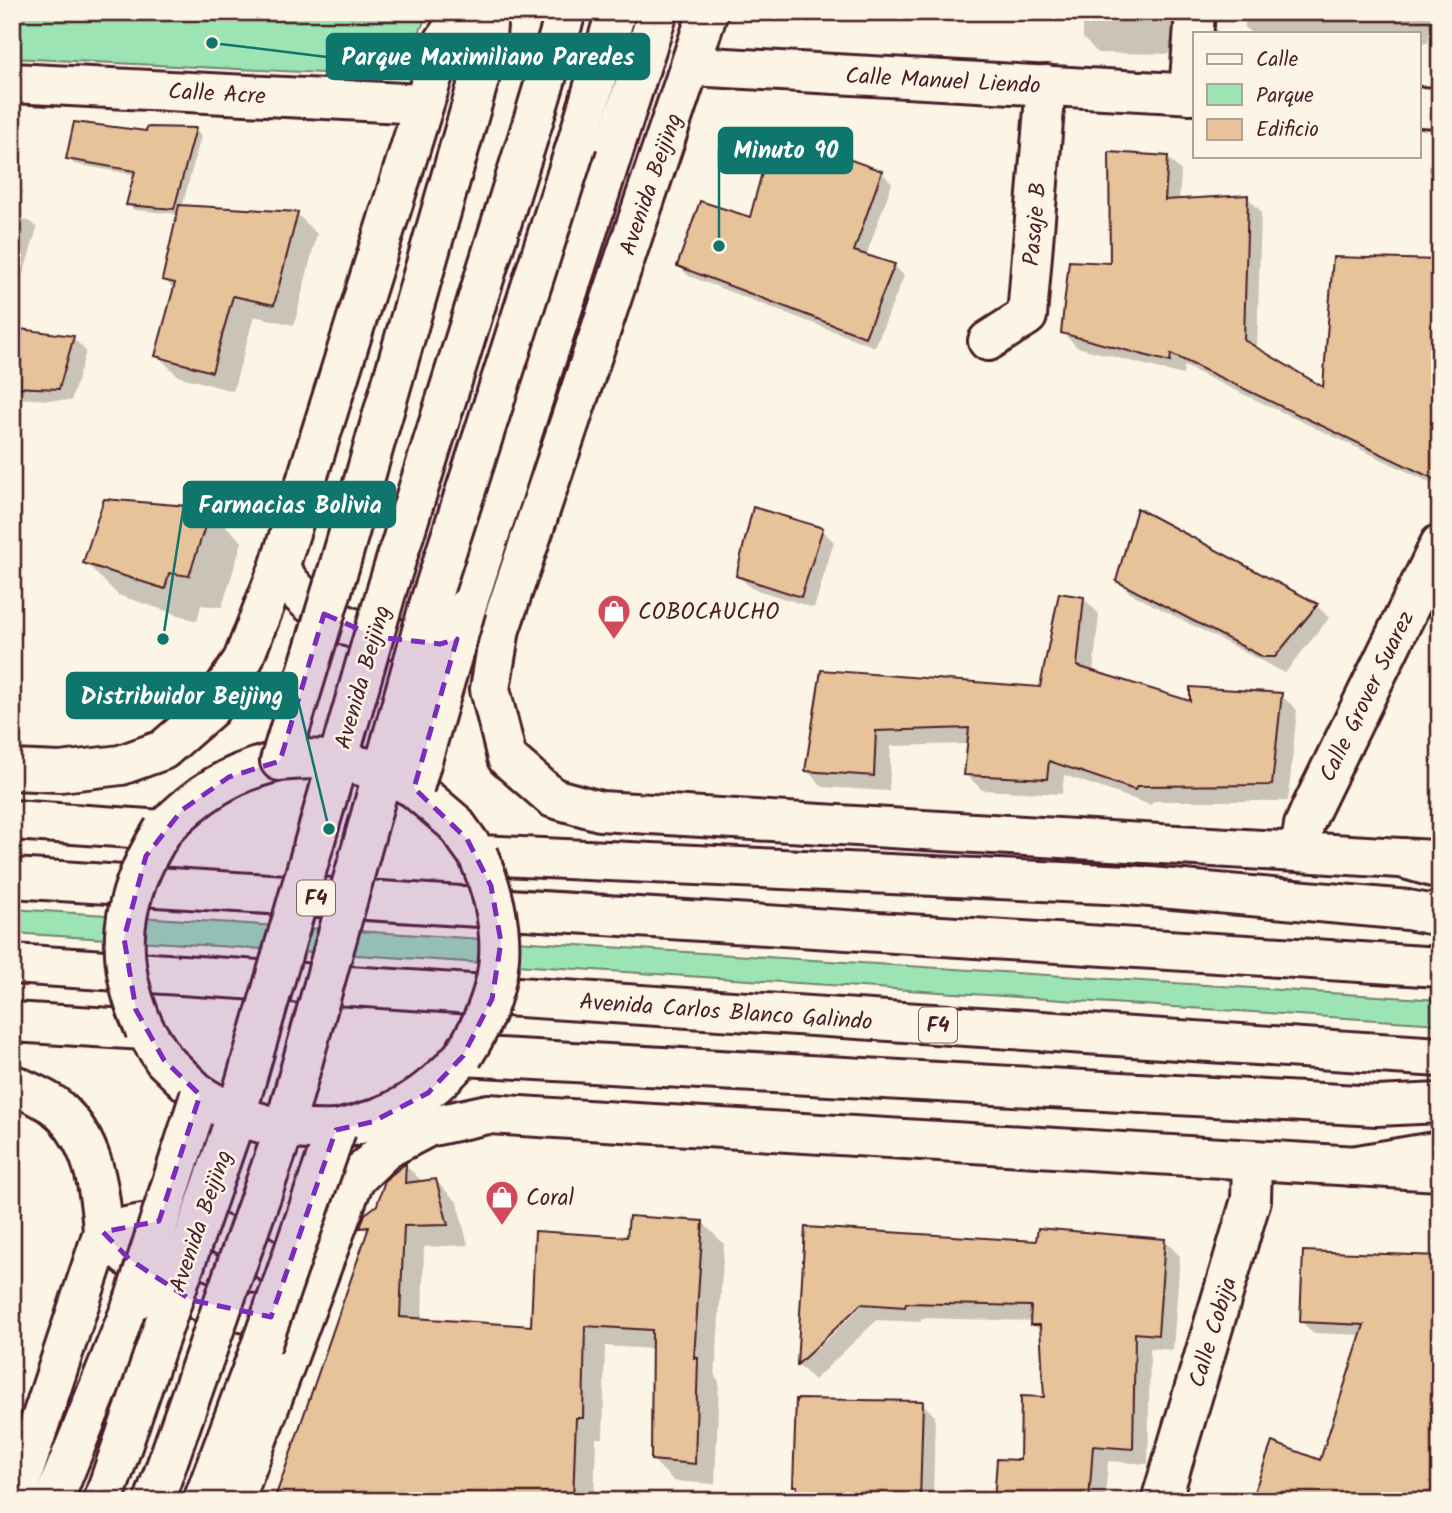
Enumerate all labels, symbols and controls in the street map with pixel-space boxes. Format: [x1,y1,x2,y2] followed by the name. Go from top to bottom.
[1193,32,1420,158] legend
[327,34,649,79] callout: Parque Maximiliano Paredes
[341,39,635,78] text: Parque Maximiliano Paredes
[1256,44,1299,77] text: Calle
[844,59,1041,105] street label: Calle Manuel Liendo
[167,74,267,116] street label: Calle Acre
[1256,80,1314,113] text: Parque
[611,109,693,261] street label: Avenida Beijing
[1256,114,1319,147] text: Edificio
[719,128,852,173] callout: Minuto 90
[734,132,839,171] text: Minuto 90
[1014,181,1058,268] street label: Pasaje B
[184,482,395,527] callout: Farmacias Bolivia
[198,487,382,526] text: Farmacias Bolivia
[595,592,633,641] shop icon: COBOCAUCHO
[638,595,779,631] place label: COBOCAUCHO
[326,601,402,754] street label: Avenida Beijing
[1311,605,1425,789] street label: Calle Grover Suarez
[67,673,297,718] callout: Distribuidor Beijing
[81,678,283,717] text: Distribuidor Beijing
[297,880,335,916] road number: F4
[578,985,874,1041] street label: Avenida Carlos Blanco Galindo
[919,1007,957,1042] road number: F4
[161,1146,243,1298] street label: Avenida Beijing
[483,1178,521,1227] shop icon: Coral
[526,1181,575,1217] place label: Coral
[1180,1273,1248,1392] street label: Calle Cobija

